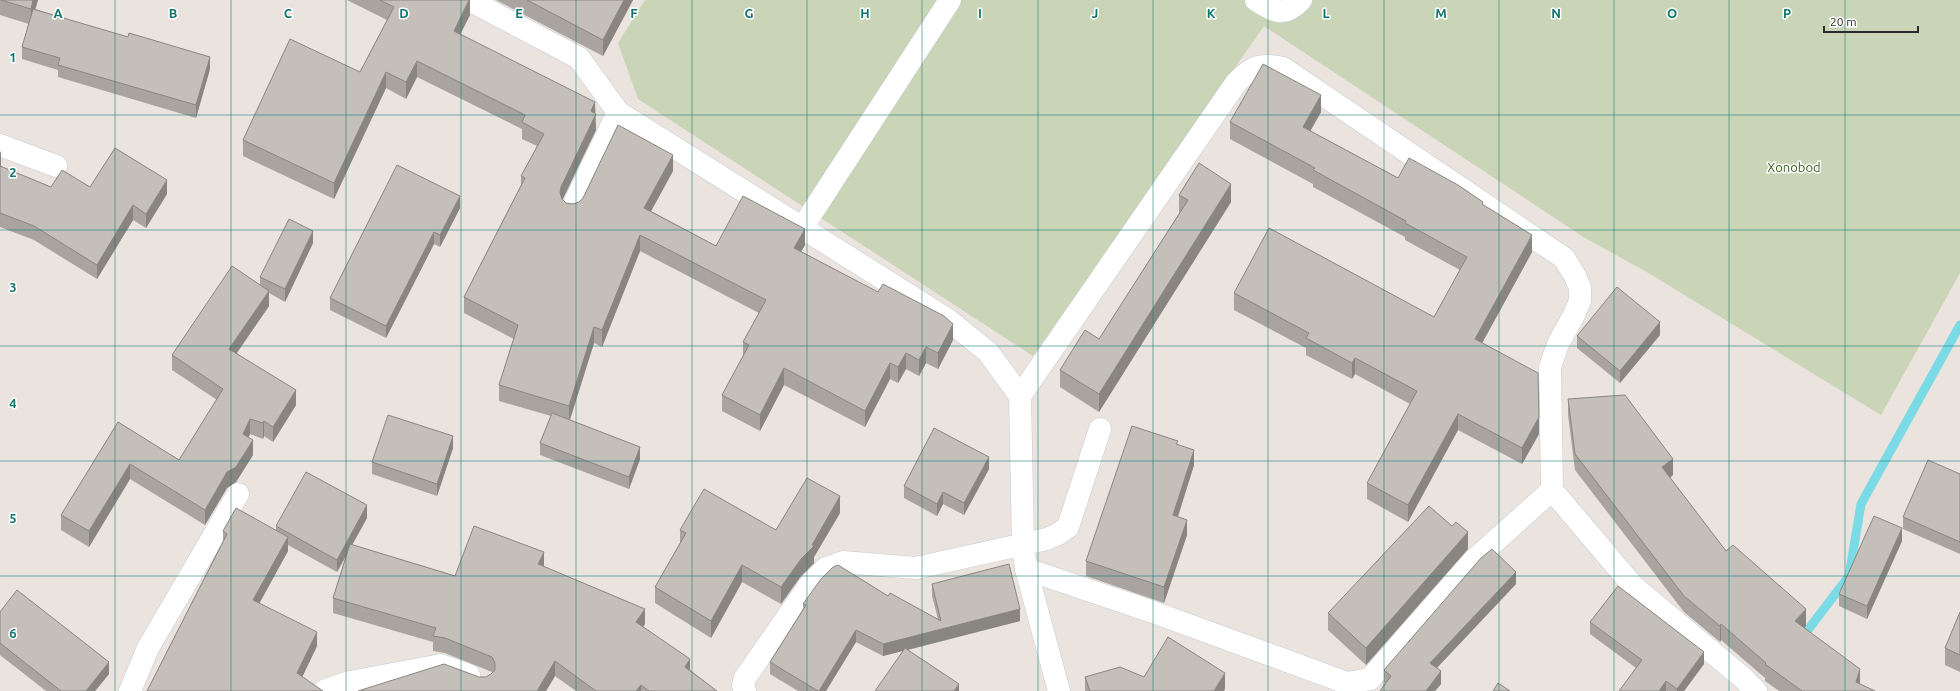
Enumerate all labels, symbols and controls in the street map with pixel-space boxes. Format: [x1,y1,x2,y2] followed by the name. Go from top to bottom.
[53,6,63,20] text: A
[169,6,178,20] text: B
[284,6,293,20] text: C
[399,6,409,20] text: D
[515,6,523,20] text: E
[630,6,638,20] text: F
[745,6,754,20] text: G
[860,6,870,20] text: H
[978,6,982,20] text: I
[1092,6,1098,20] text: J
[1207,6,1216,20] text: K
[1322,6,1330,20] text: L
[1435,6,1447,20] text: M
[1551,6,1561,20] text: N
[1667,6,1677,20] text: O
[1783,6,1791,20] text: P
[1824,8,1918,34] scale bar
[1830,15,1857,28] text: 20 m
[9,50,17,64] text: 1
[1767,160,1821,174] park label: Xonobod
[9,165,17,179] text: 2
[9,280,17,294] text: 3
[9,396,17,410] text: 4
[9,511,17,525] text: 5
[9,626,17,640] text: 6

